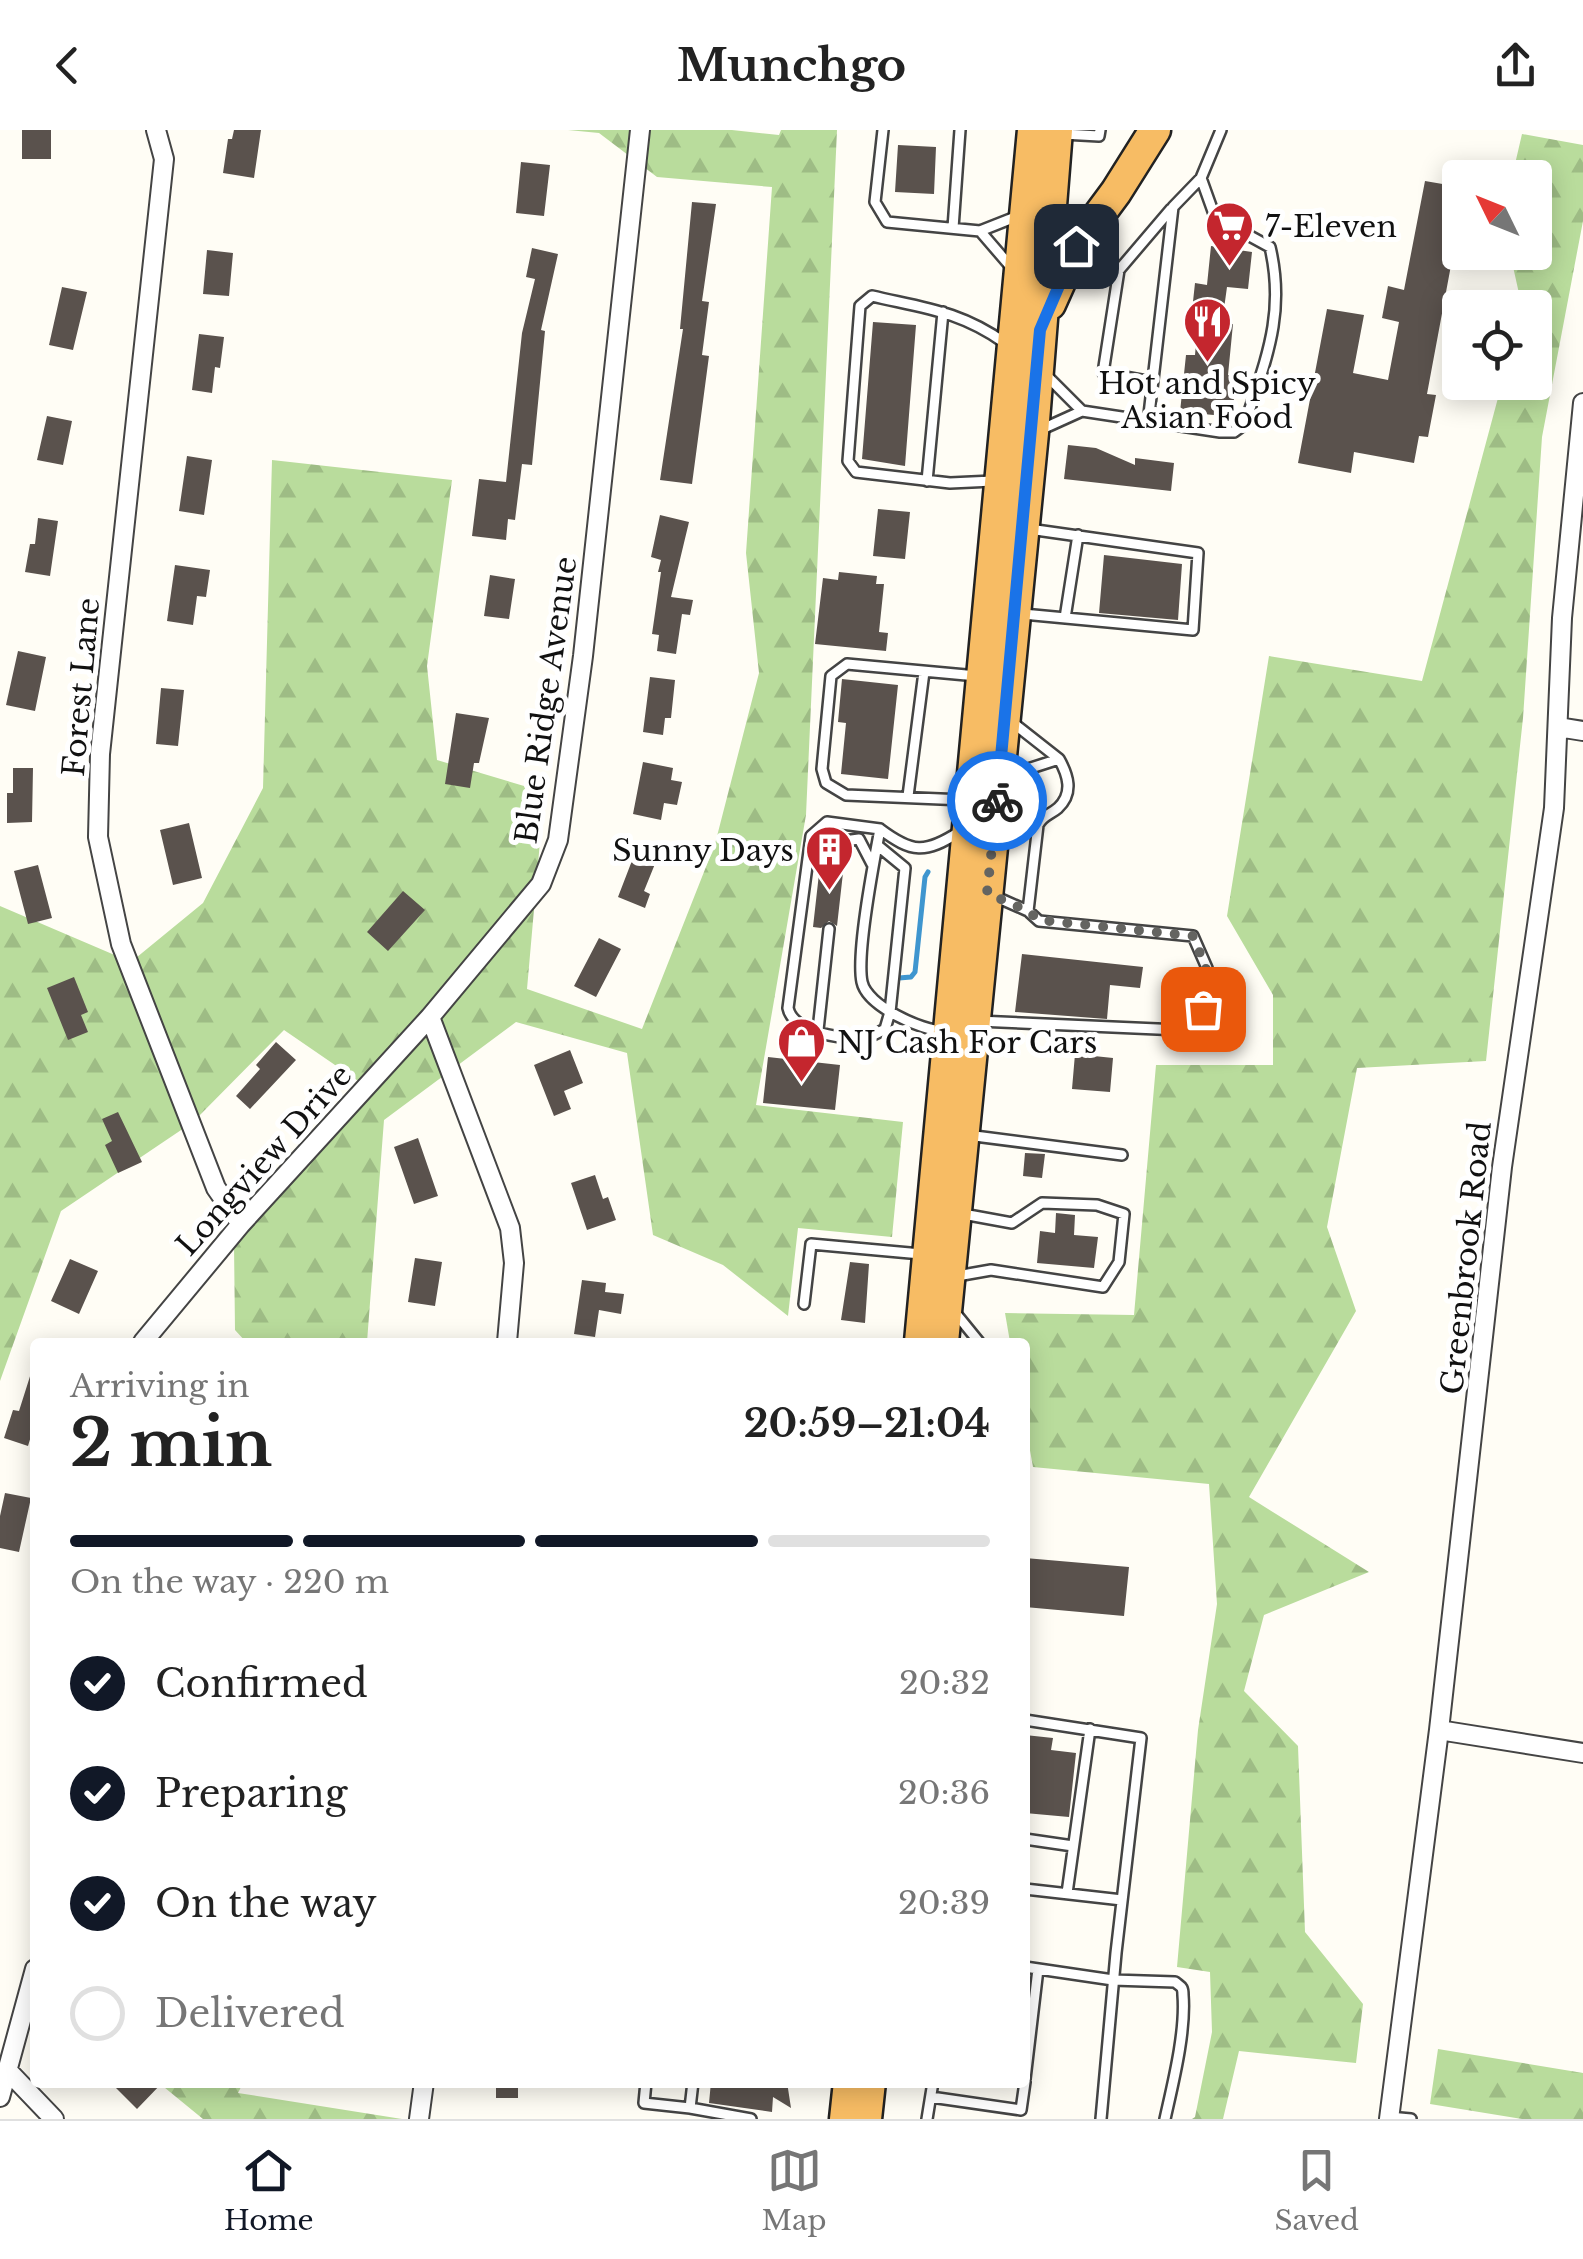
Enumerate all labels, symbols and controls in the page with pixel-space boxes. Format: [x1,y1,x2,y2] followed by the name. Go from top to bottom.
[677,37,906,93] text: Munchgo
[40,38,95,93] icon: back
[1488,38,1543,93] icon: share
[1442,160,1552,270] north arrow
[1442,160,1552,400] map controls
[1204,200,1256,268] supermarket icon: 7-Eleven
[1034,204,1119,289] pin
[1265,208,1397,245] place label: 7-Eleven
[1049,219,1104,274] icon: home
[1442,290,1552,400] button: locate
[1181,296,1233,364] restaurant icon: Hot and Spicy Asian Food
[1098,365,1316,436] place label: Hot and Spicy Asian Food
[508,554,584,846] street label: Blue Ridge Avenue
[55,596,107,778] street label: Forest Lane
[947,751,1047,851] courier
[970,774,1025,829] icon: bike
[803,824,855,892] building icon: Sunny Days
[612,832,794,869] place label: Sunny Days
[1161,967,1246,1052] pin
[1176,982,1231,1037] icon: bag
[776,1016,828,1084] shop icon: NJ Cash For Cars
[837,1024,1097,1061] place label: NJ Cash For Cars
[168,1057,360,1263] street label: Longview Drive
[1433,1120,1499,1396] street label: Greenbrook Road
[70,1366,249,1406] text: Arriving in
[744,1400,990,1447] text: 20:59–21:04
[70,1403,272,1484] text: 2 min
[70,1562,389,1602] text: On the way · 220 m
[70,1656,125,1711] icon: check
[155,1660,368,1707] text: Confirmed
[899,1663,990,1703] text: 20:32
[70,1766,125,1821] icon: check
[155,1770,347,1817] text: Preparing
[898,1773,990,1813] text: 20:36
[70,1876,125,1931] icon: check
[155,1880,377,1927] text: On the way
[898,1883,990,1923] text: 20:39
[155,1990,345,2037] text: Delivered
[224,2143,314,2238] tab: Home
[762,2143,827,2238] tab: Map
[1275,2143,1359,2238] tab: Saved

